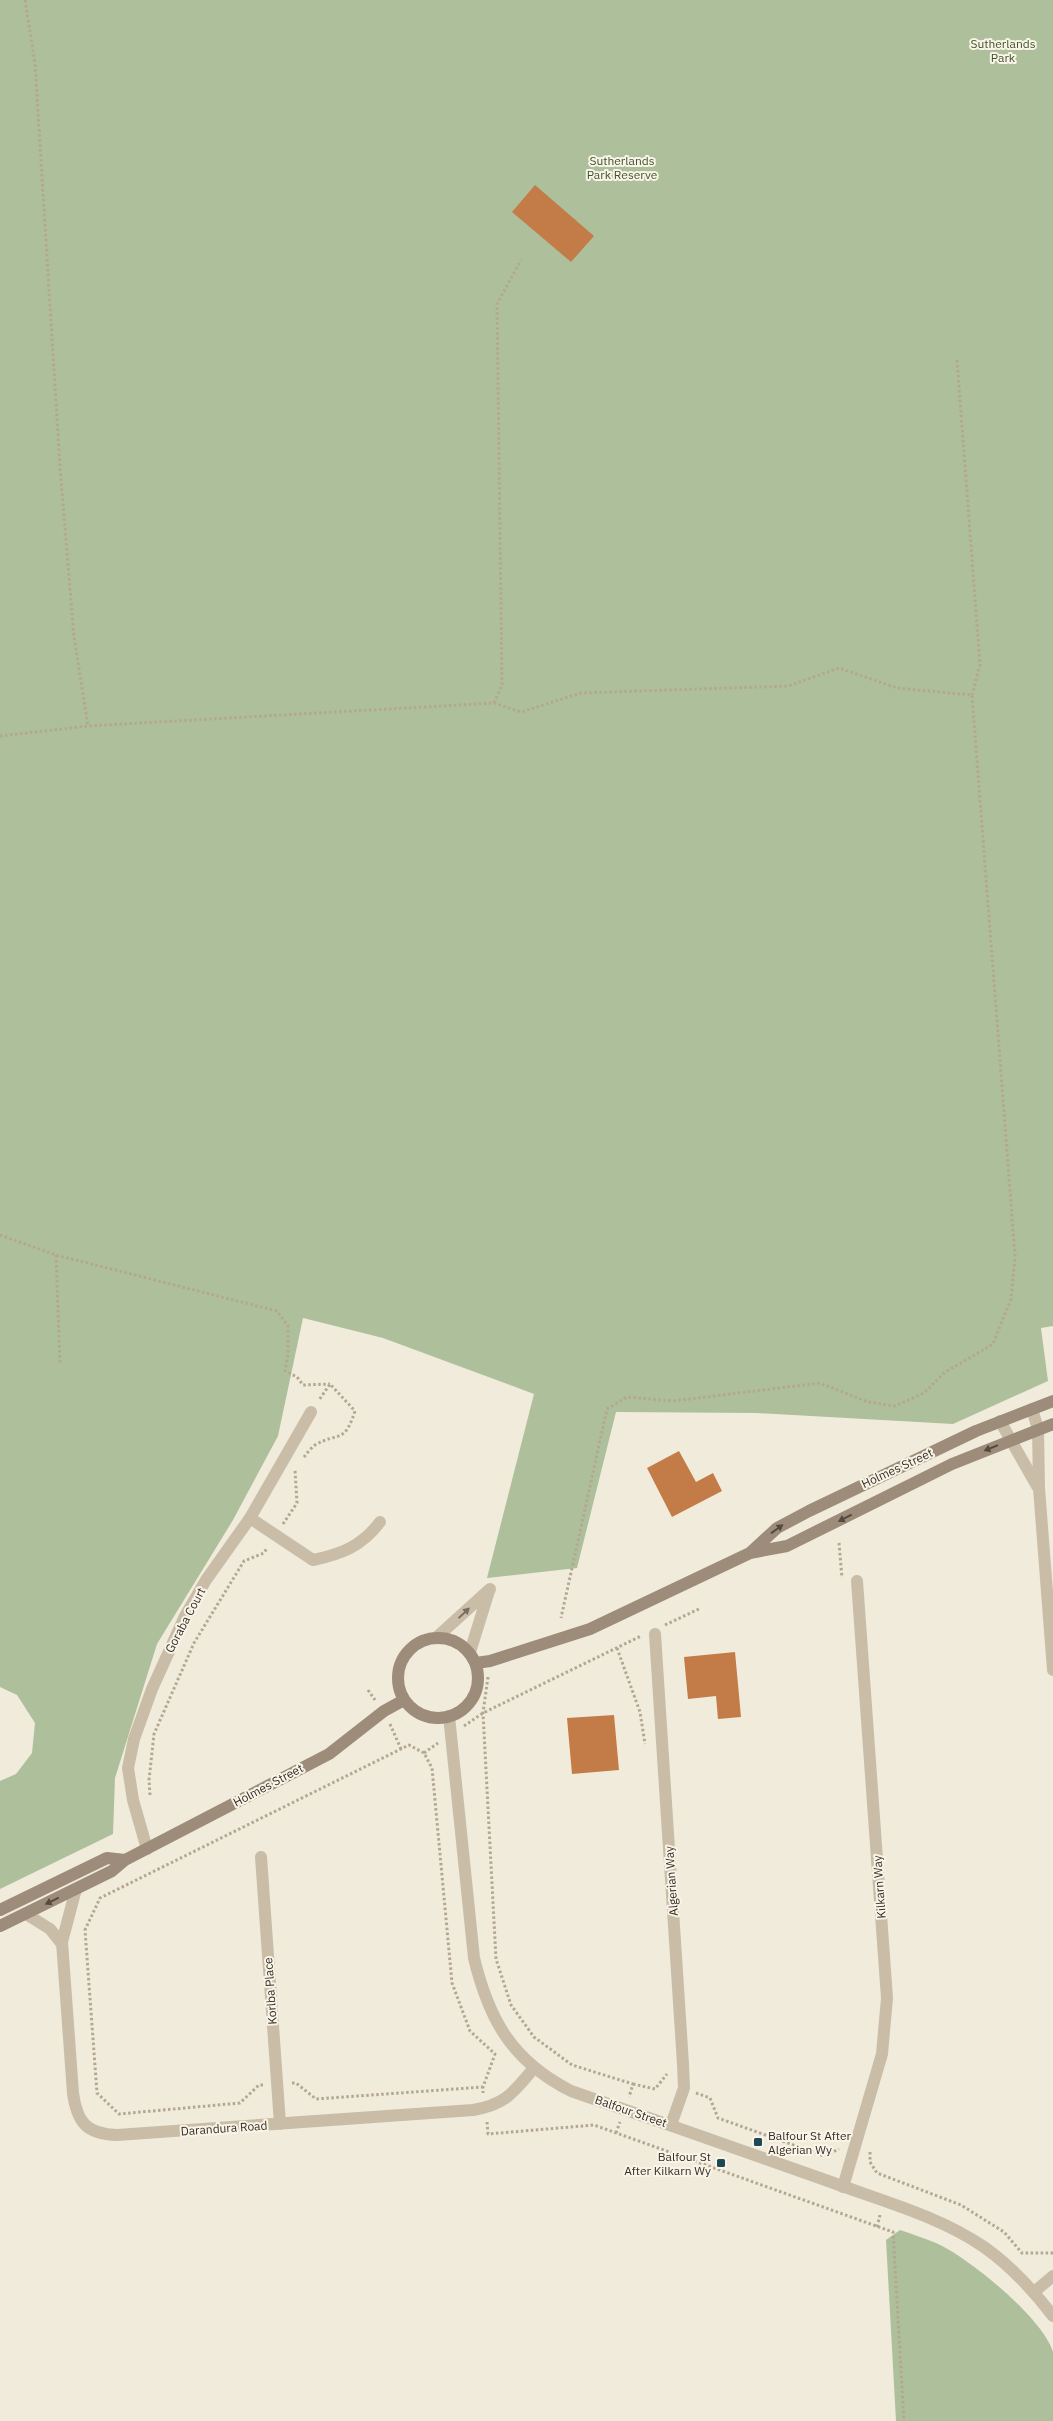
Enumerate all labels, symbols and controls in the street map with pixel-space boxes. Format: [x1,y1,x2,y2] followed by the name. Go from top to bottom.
[970,36,1036,65] park label: Sutherlands Park
[587,153,658,182] park label: Sutherlands Park Reserve
[983,1444,998,1452] one-way arrow
[859,1445,935,1491] street label: Holmes Street
[837,1514,852,1522] one-way arrow
[770,1524,784,1534] one-way arrow
[162,1585,208,1655] street label: Goraba Court
[457,1607,469,1619] one-way arrow
[230,1760,306,1810] street label: Holmes Street
[661,1845,681,1917] street label: Algerian Way
[869,1855,889,1919] street label: Kilkarn Way
[45,1897,59,1905] one-way arrow
[260,1956,280,2025] street label: Korlba Place
[593,2092,669,2130] street label: Balfour Street
[180,2117,268,2139] street label: Darandura Road
[768,2128,851,2157] place label: Balfour St After Algerian Wy
[752,2136,764,2148] marker: Balfour St After Algerian Wy
[624,2149,711,2178] place label: Balfour St After Kilkarn Wy
[715,2157,727,2169] marker: Balfour St After Kilkarn Wy

